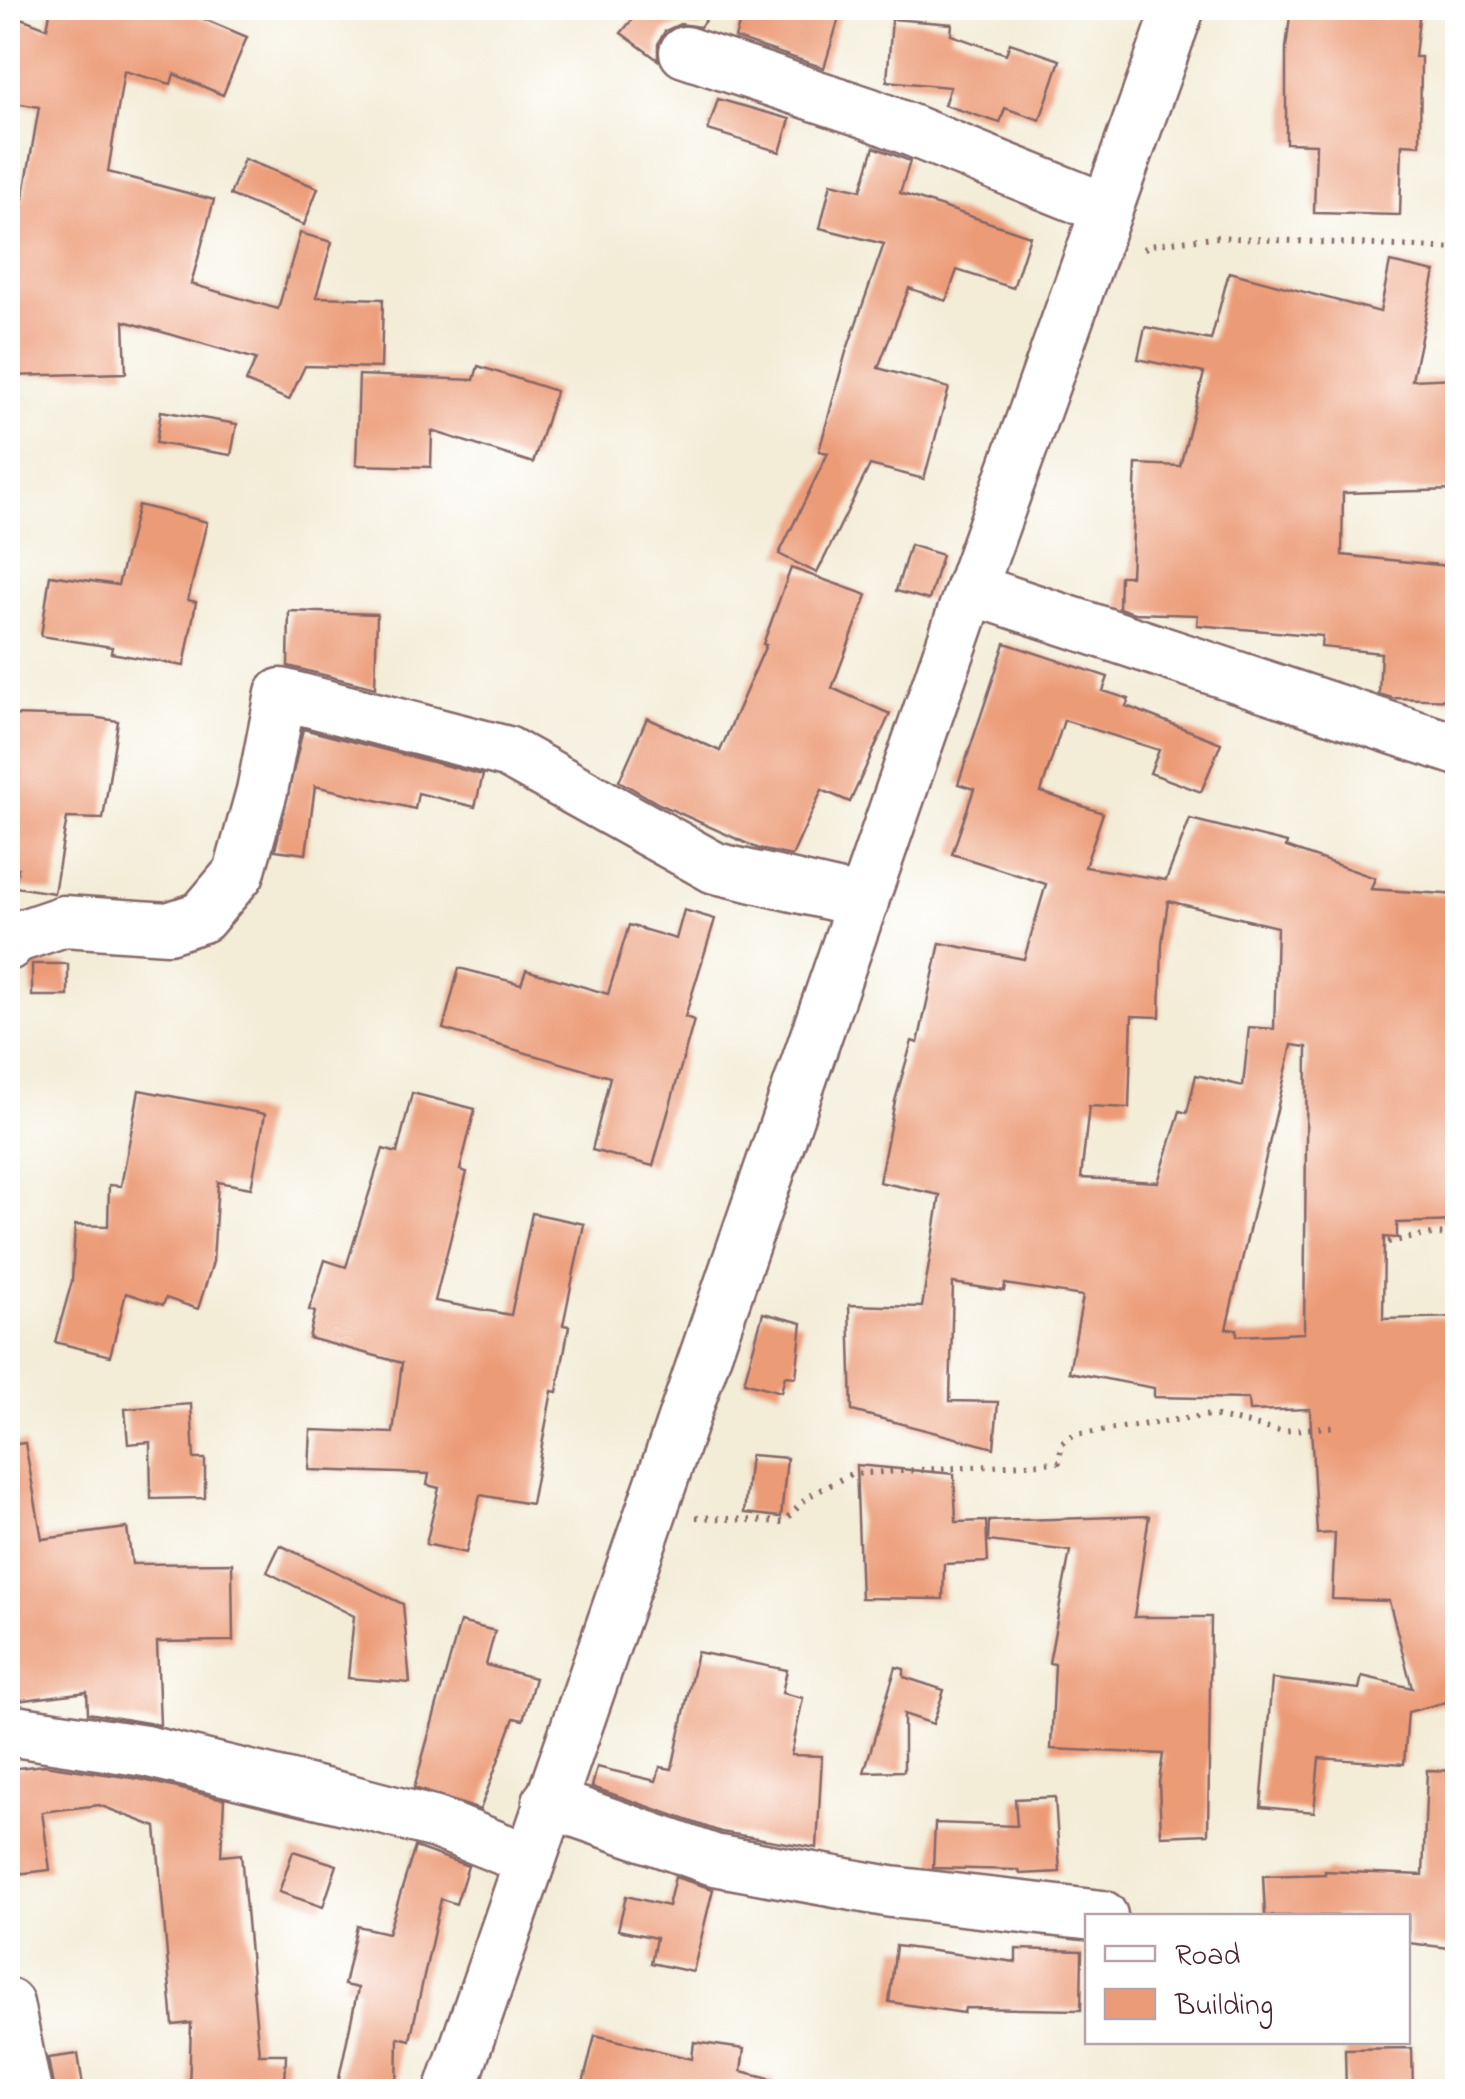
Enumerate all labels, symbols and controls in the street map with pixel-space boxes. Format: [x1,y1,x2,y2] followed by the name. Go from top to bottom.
[1085,1914,1410,2044] legend
[1175,1935,1240,1979] text: Road
[1174,1985,1273,2029] text: Building

